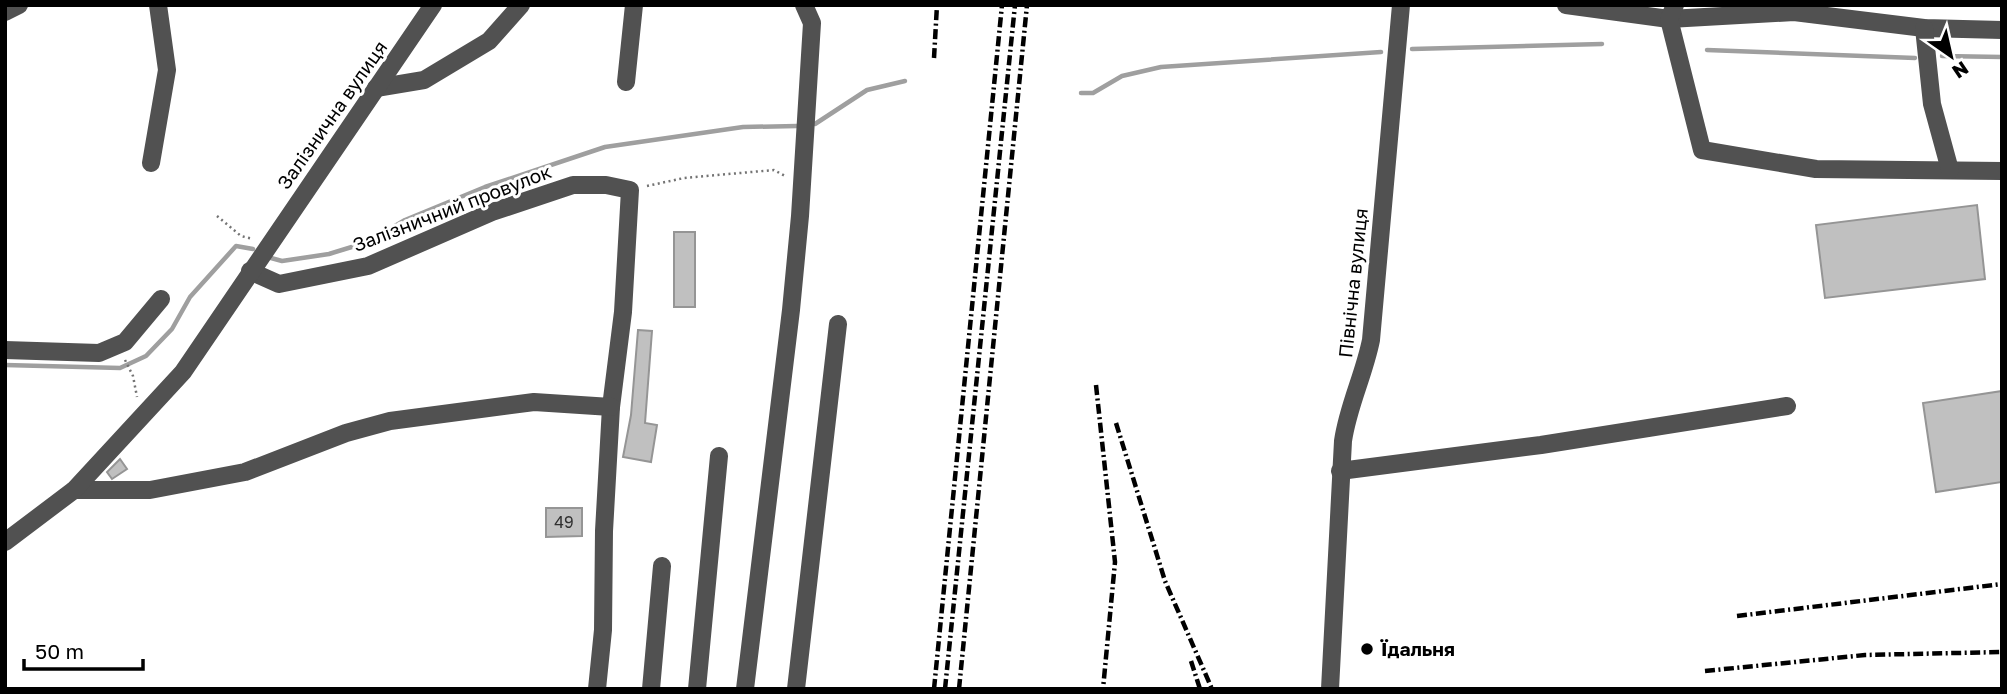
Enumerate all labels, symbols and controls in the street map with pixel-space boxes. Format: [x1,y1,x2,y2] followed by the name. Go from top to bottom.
[1916,21,1986,91] north arrow
[272,36,391,193] street label: Залізнична вулиця
[1948,57,1973,84] text: N
[349,159,554,256] street label: Залізничний провулок
[1333,207,1372,359] street label: Північна вулиця
[554,512,574,532] house number: 49
[24,628,144,672] scale bar
[1380,637,1455,660] place label: Їдальня
[35,638,84,664] text: 50 m
[1359,641,1375,657] marker: Їдальня

